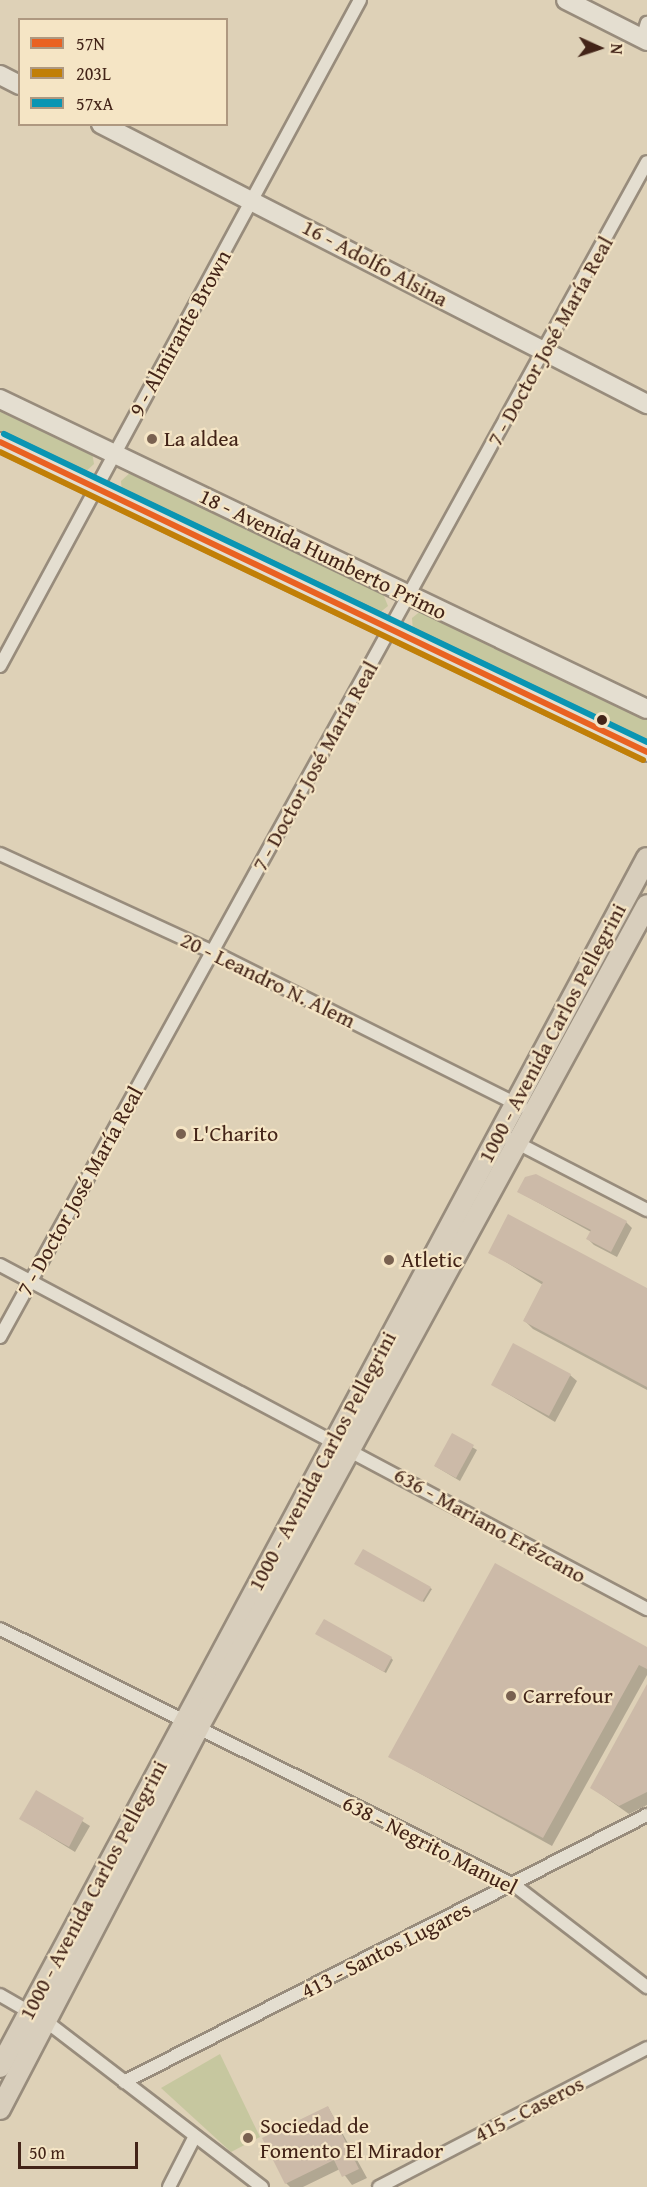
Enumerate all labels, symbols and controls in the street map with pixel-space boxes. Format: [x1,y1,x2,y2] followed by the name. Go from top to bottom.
[18,18,228,126] legend
[569,18,629,78] north arrow
[76,30,105,57] text: 57N
[605,43,629,55] text: N
[76,60,111,87] text: 203L
[76,90,113,117] text: 57xA
[298,214,452,312] street label: 16 - Adolfo Alsina
[481,232,619,450] street label: 7 - Doctor José María Real
[123,245,237,421] street label: 9 - Almirante Brown
[164,426,239,452] place label: La aldea
[145,432,159,446] marker: La aldea
[195,482,451,626] street label: 18 - Avenida Humberto Primo
[246,657,384,875] street label: 7 - Doctor José María Real
[596,714,608,726] unlabelled marker
[472,899,632,1167] street label: 1000 - Avenida Carlos Pellegrini
[176,926,360,1034] street label: 20 - Leandro N. Alem
[11,1082,149,1300] street label: 7 - Doctor José María Real
[193,1121,278,1147] place label: L'Charito
[174,1127,188,1141] marker: L'Charito
[401,1247,462,1273] place label: Atletic
[382,1253,396,1267] marker: Atletic
[242,1327,402,1595] street label: 1000 - Avenida Carlos Pellegrini
[389,1461,591,1589] street label: 636 - Mariano Erézcano
[523,1683,613,1709] place label: Carrefour
[504,1689,518,1703] marker: Carrefour
[13,1756,173,2024] street label: 1000 - Avenida Carlos Pellegrini
[338,1789,522,1901] street label: 638 - Negrito Manuel
[297,1896,475,2004] street label: 413 - Santos Lugares
[470,2070,588,2148] street label: 415 - Caseros
[260,2112,443,2164] place label: Sociedad de Fomento El Mirador
[21,2130,141,2168] scale bar
[241,2131,255,2145] marker: Sociedad de Fomento El Mirador
[29,2139,65,2166] text: 50 m

